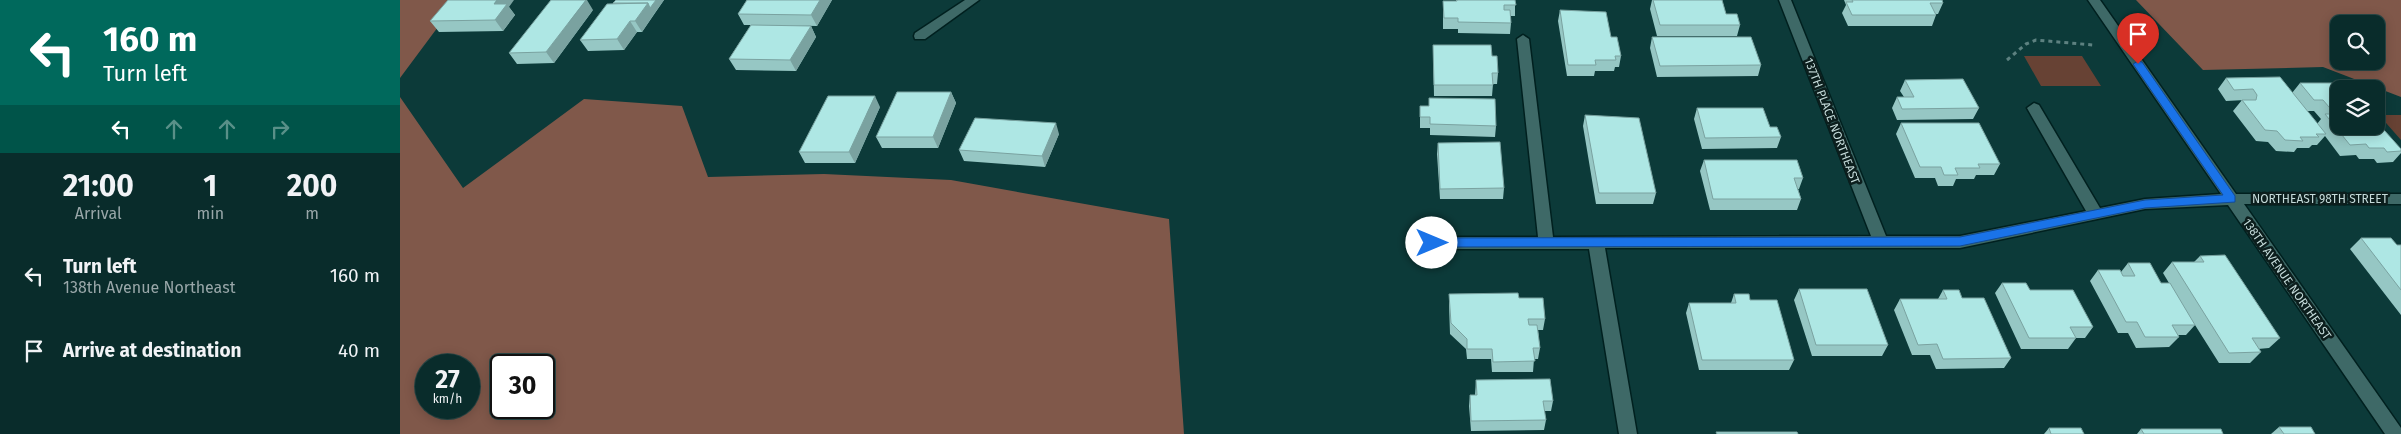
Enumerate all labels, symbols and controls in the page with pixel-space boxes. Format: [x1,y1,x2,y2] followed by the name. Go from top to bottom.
[2117,13,2159,64] pin
[2330,15,2385,135] map controls
[2330,15,2385,70] button: search
[103,18,197,60] text: 160 m
[20,20,85,85] icon: left
[2124,20,2152,48] icon: arrive
[1802,56,1863,187] street label: 137TH PLACE NORTHEAST
[103,60,187,87] text: Turn left
[2330,80,2385,135] button: layers
[107,115,135,143] icon: left
[160,115,188,143] icon: ahead
[213,115,241,143] icon: ahead
[266,115,294,143] icon: right
[63,168,134,204] text: 21:00
[203,168,217,204] text: 1
[287,168,337,204] text: 200
[2252,192,2389,206] street label: NORTHEAST 98TH STREET
[75,204,122,223] text: Arrival
[196,204,224,223] text: min
[305,204,319,223] text: m
[1405,216,1457,268] position arrow
[2240,216,2335,343] street label: 138TH AVENUE NORTHEAST
[63,255,137,278] text: Turn left
[20,262,48,290] icon: left
[330,264,380,287] text: 160 m
[63,278,235,297] text: 138th Avenue Northeast
[20,337,48,365] icon: arrive
[63,339,242,362] text: Arrive at destination
[338,339,380,362] text: 40 m
[490,354,555,419] speed limit sign: 30
[435,365,460,395] text: 27
[433,392,462,406] text: km/h

